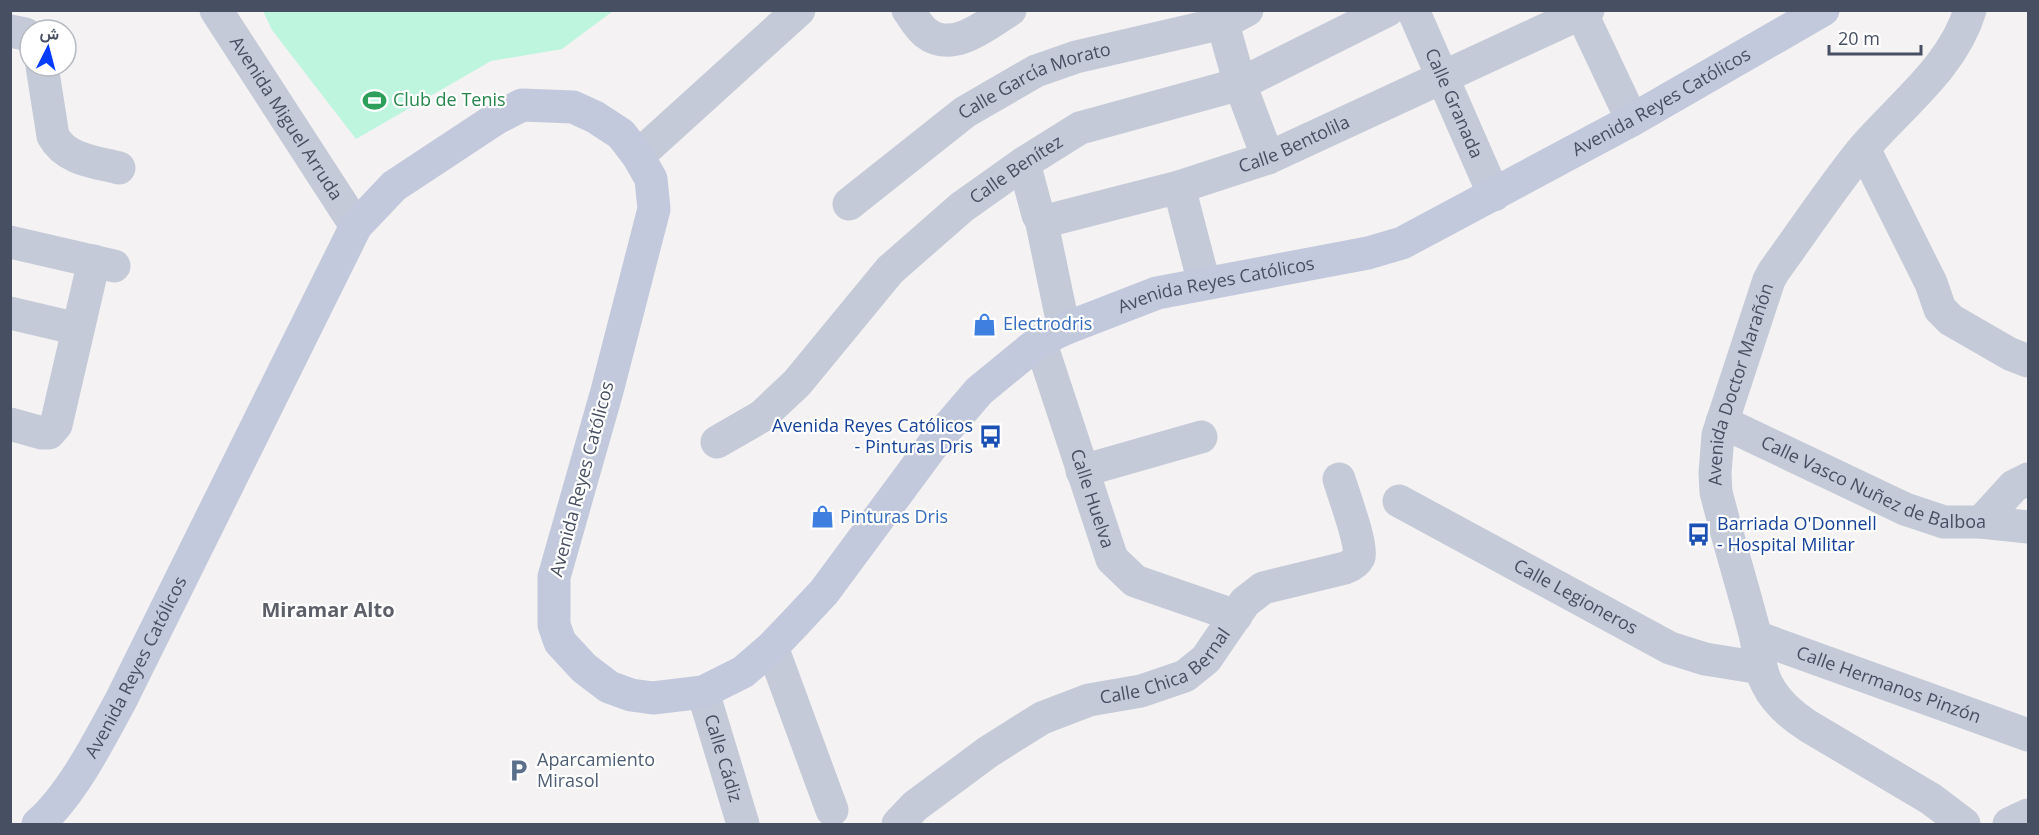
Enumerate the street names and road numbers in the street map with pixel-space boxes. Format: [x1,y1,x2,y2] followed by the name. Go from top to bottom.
[225,31,349,204] street label: Avenida Miguel Arruda
[952,36,1113,124] street label: Calle García Morato
[1567,41,1754,161] street label: Avenida Reyes Católicos
[1420,44,1489,162] street label: Calle Granada
[1235,109,1353,178] street label: Calle Bentolila
[964,129,1067,209] street label: Calle Benítez
[1114,250,1316,318] street label: Avenida Reyes Católicos
[1702,280,1778,486] street label: Avenida Doctor Marañón
[543,379,619,579] street label: Avenida Reyes Católicos
[1757,429,1986,533] street label: Calle Vasco Nuñez de Balboa
[1065,446,1121,551] street label: Calle Huelva
[1510,553,1642,639] street label: Calle Legioneros
[79,572,192,762] street label: Avenida Reyes Católicos
[1098,623,1235,709] street label: Calle Chica Bernal
[1793,640,1985,728] street label: Calle Hermanos Pinzón
[699,711,749,805] street label: Calle Cádiz

